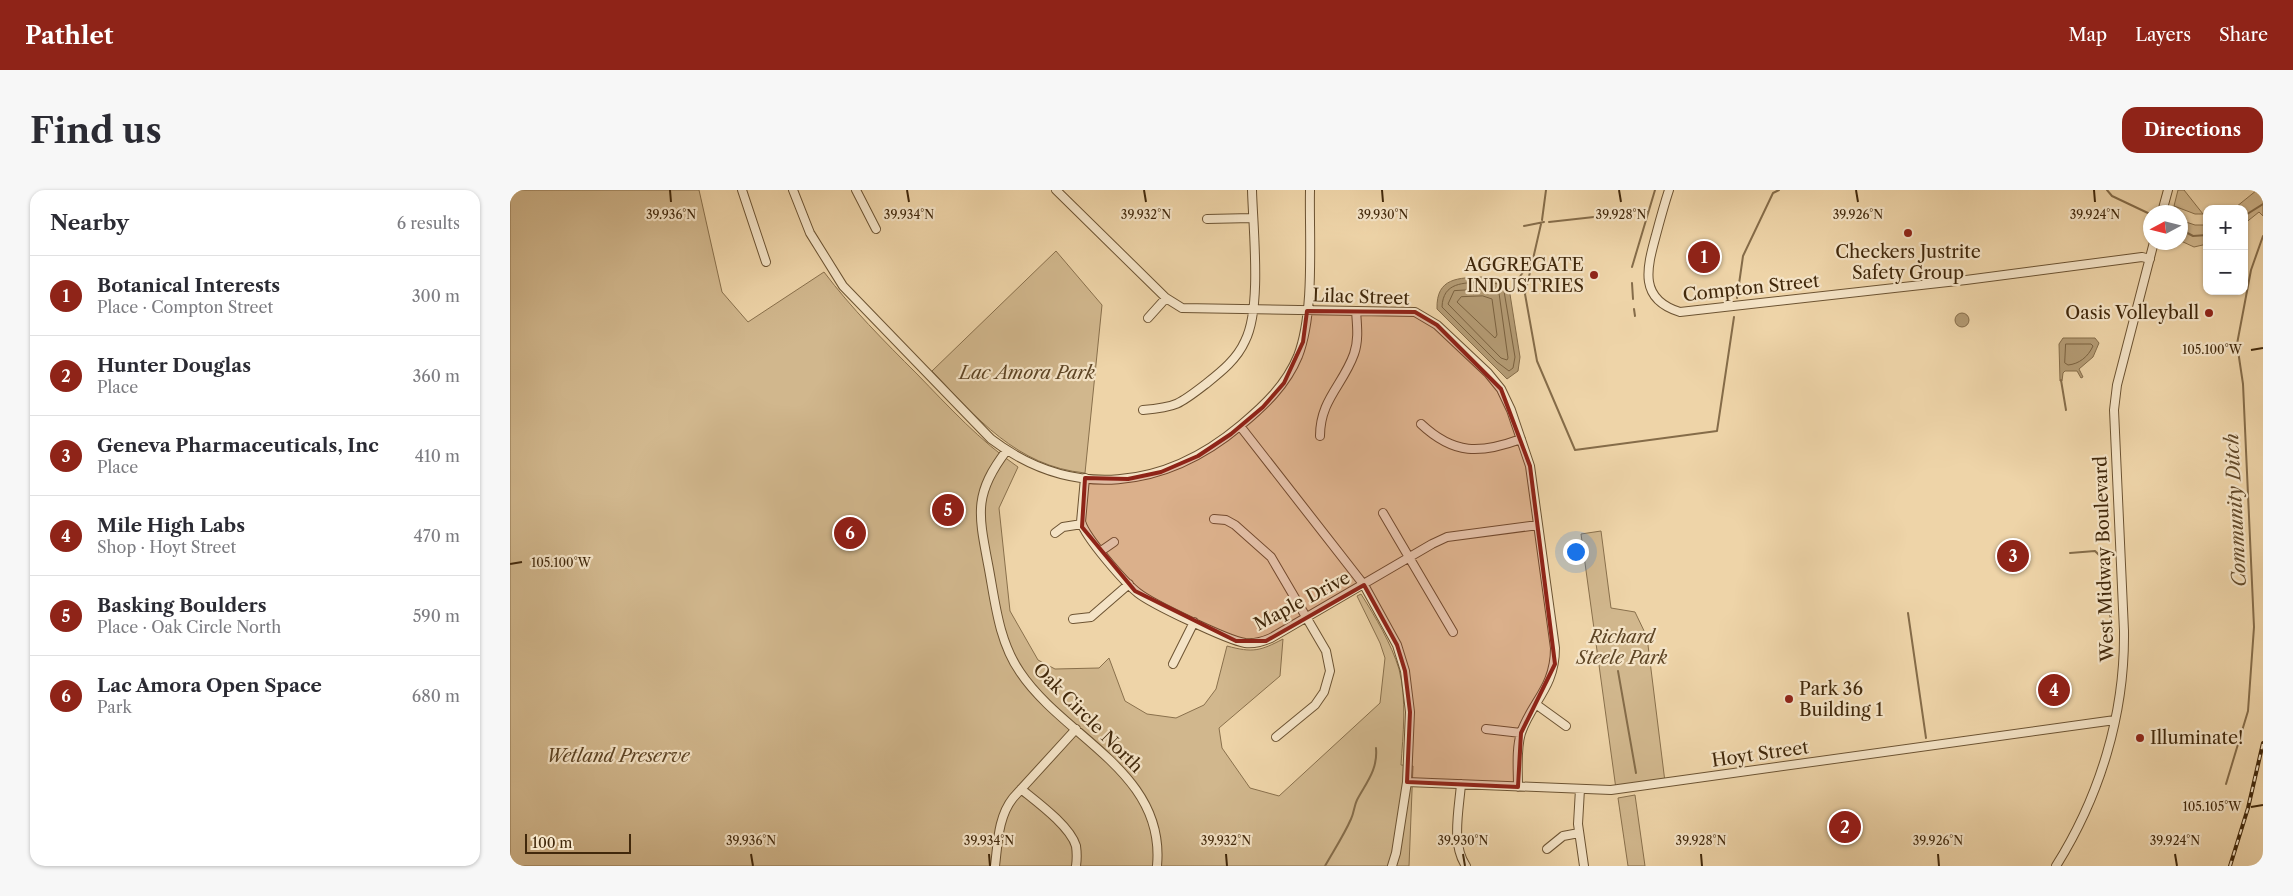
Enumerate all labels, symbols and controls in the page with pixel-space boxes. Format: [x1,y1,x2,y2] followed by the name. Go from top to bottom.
[25,21,113,50] text: Pathlet
[2069,24,2107,46] text: Map
[2135,24,2191,46] text: Layers
[2219,24,2268,46] text: Share
[2122,107,2263,153] button: Directions
[30,109,162,152] text: Find us
[2143,205,2188,250] north arrow
[2203,205,2248,295] map controls
[2203,205,2248,250] button: +
[646,207,696,222] text: 39.936°N
[884,207,934,222] text: 39.934°N
[1121,207,1171,222] text: 39.932°N
[1357,207,1409,222] text: 39.930°N
[1596,207,1647,222] text: 39.928°N
[1833,207,1883,222] text: 39.926°N
[2070,207,2120,222] text: 39.924°N
[50,210,129,235] text: Nearby
[397,213,460,233] text: 6 results
[1902,227,1914,239] marker: Checkers Justrite Safety Group
[1688,238,1720,276] pin: 1
[1835,241,1981,284] place label: Checkers Justrite Safety Group
[2203,250,2248,295] button: −
[1464,254,1584,297] place label: AGGREGATE INDUSTRIES
[1588,269,1600,281] marker: AGGREGATE INDUSTRIES
[1682,270,1821,306] street label: Compton Street
[97,274,280,297] text: Botanical Interests
[1312,284,1411,310] street label: Lilac Street
[62,286,70,306] text: 1
[412,286,460,306] text: 300 m
[97,297,273,317] text: Place · Compton Street
[2065,302,2199,324] place label: Oasis Volleyball
[2203,307,2215,319] marker: Oasis Volleyball
[2182,342,2243,357] text: 105.100°W
[97,354,251,377] text: Hunter Douglas
[957,362,1095,384] park label: Lac Amora Park
[61,366,71,386] text: 2
[413,366,460,386] text: 360 m
[97,377,138,397] text: Place
[2220,432,2251,587] water label: Community Ditch
[97,434,379,457] text: Geneva Pharmaceuticals, Inc
[61,446,71,466] text: 3
[415,446,460,466] text: 410 m
[2089,456,2119,663] street label: West Midway Boulevard
[97,457,138,477] text: Place
[932,491,964,529] pin: 5
[97,514,245,537] text: Mile High Labs
[834,514,866,552] pin: 6
[61,526,71,546] text: 4
[414,526,460,546] text: 470 m
[97,537,236,557] text: Shop · Hoyt Street
[1997,537,2029,575] pin: 3
[1563,539,1589,565] your location
[531,555,592,570] text: 105.100°W
[1250,566,1354,636] street label: Maple Drive
[97,594,267,617] text: Basking Boulders
[62,606,70,626] text: 5
[413,606,460,626] text: 590 m
[97,617,281,637] text: Place · Oak Circle North
[1576,626,1668,669] park label: Richard Steele Park
[1028,658,1148,778] street label: Oak Circle North
[2038,671,2070,709] pin: 4
[97,674,322,697] text: Lac Amora Open Space
[1799,678,1883,721] place label: Park 36 Building 1
[61,686,71,706] text: 6
[412,686,460,706] text: 680 m
[1783,693,1795,705] marker: Park 36 Building 1
[97,697,132,717] text: Park
[2150,727,2243,749] place label: Illuminate!
[2134,732,2146,744] marker: Illuminate!
[1710,736,1811,772] street label: Hoyt Street
[546,745,691,767] park label: Wetland Preserve
[2183,799,2242,814] text: 105.105°W
[1829,808,1861,846] pin: 2
[525,831,631,854] scale bar
[726,833,776,848] text: 39.936°N
[964,833,1014,848] text: 39.934°N
[1201,833,1251,848] text: 39.932°N
[1437,833,1489,848] text: 39.930°N
[1676,833,1727,848] text: 39.928°N
[1913,833,1963,848] text: 39.926°N
[2150,833,2200,848] text: 39.924°N
[532,834,572,852] text: 100 m

